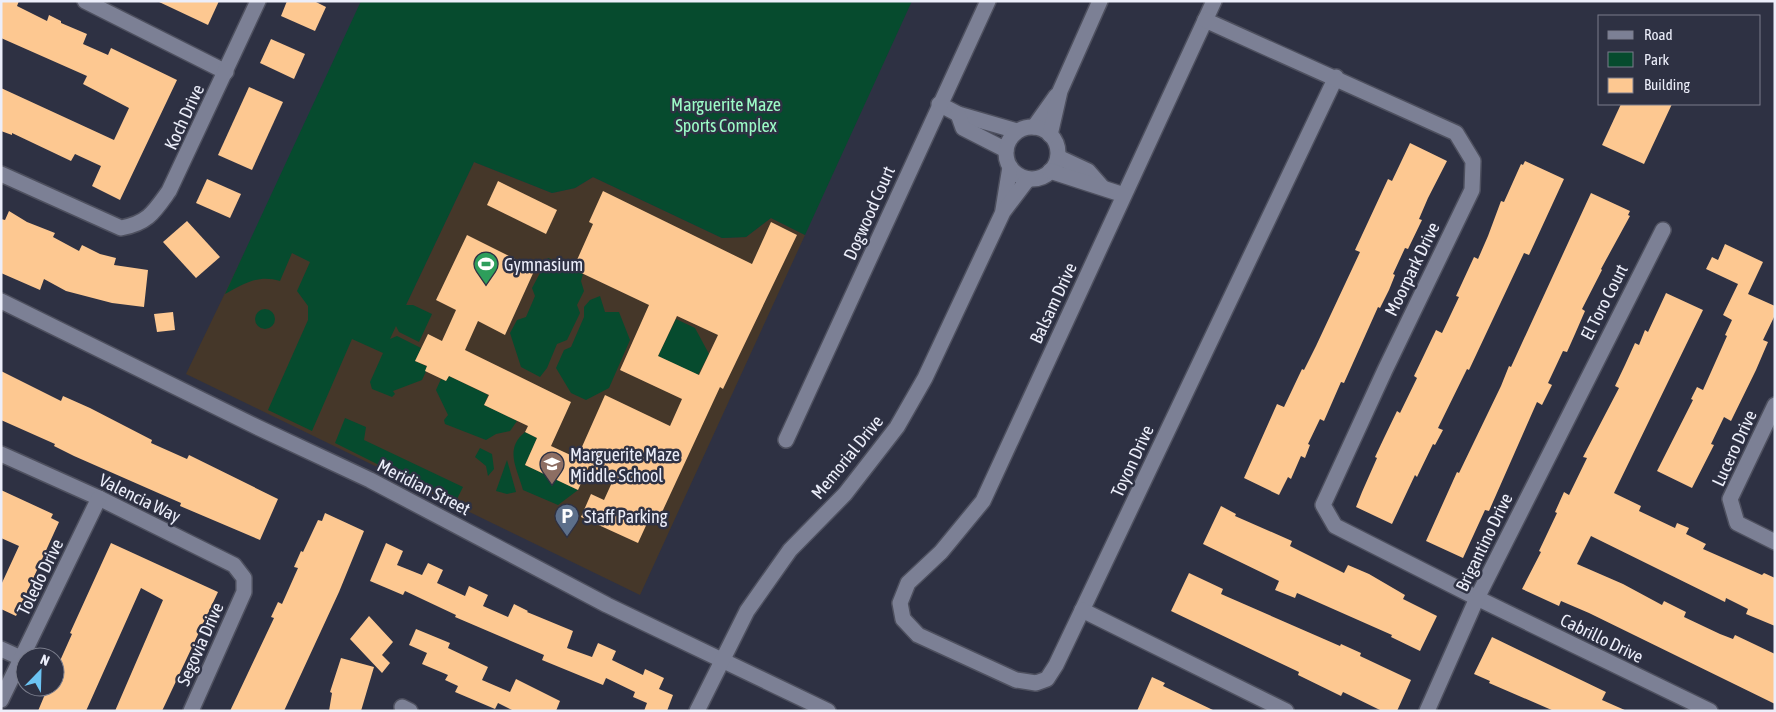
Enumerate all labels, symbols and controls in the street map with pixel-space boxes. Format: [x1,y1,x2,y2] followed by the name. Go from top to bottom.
[1598,15,1761,105] legend
[1644,26,1673,43] text: Road
[1644,51,1669,68] text: Park
[1644,76,1690,93] text: Building
[160,81,208,153] street label: Koch Drive
[671,94,781,136] park label: Marguerite Maze Sports Complex
[839,163,899,263] street label: Dogwood Court
[1380,219,1444,319] street label: Moorpark Drive
[473,251,499,285] sports icon: Gymnasium
[504,254,583,275] place label: Gymnasium
[1025,259,1081,347] street label: Balsam Drive
[1576,261,1632,343] street label: El Toro Court
[1707,407,1761,489] street label: Lucero Drive
[807,411,887,503] street label: Memorial Drive
[1106,422,1158,500] street label: Toyon Drive
[570,444,680,486] place label: Marguerite Maze Middle School
[539,451,565,485] school or university icon: Marguerite Maze Middle School
[374,455,474,519] street label: Meridian Street
[96,469,184,527] street label: Valencia Way
[1451,490,1517,594] street label: Brigantino Drive
[554,503,580,537] parking icon: Staff Parking
[584,506,668,527] place label: Staff Parking
[13,535,67,619] street label: Toledo Drive
[172,599,228,689] street label: Segovia Drive
[1557,609,1647,667] street label: Cabrillo Drive
[15,647,65,697] north arrow
[38,651,52,669] text: N

